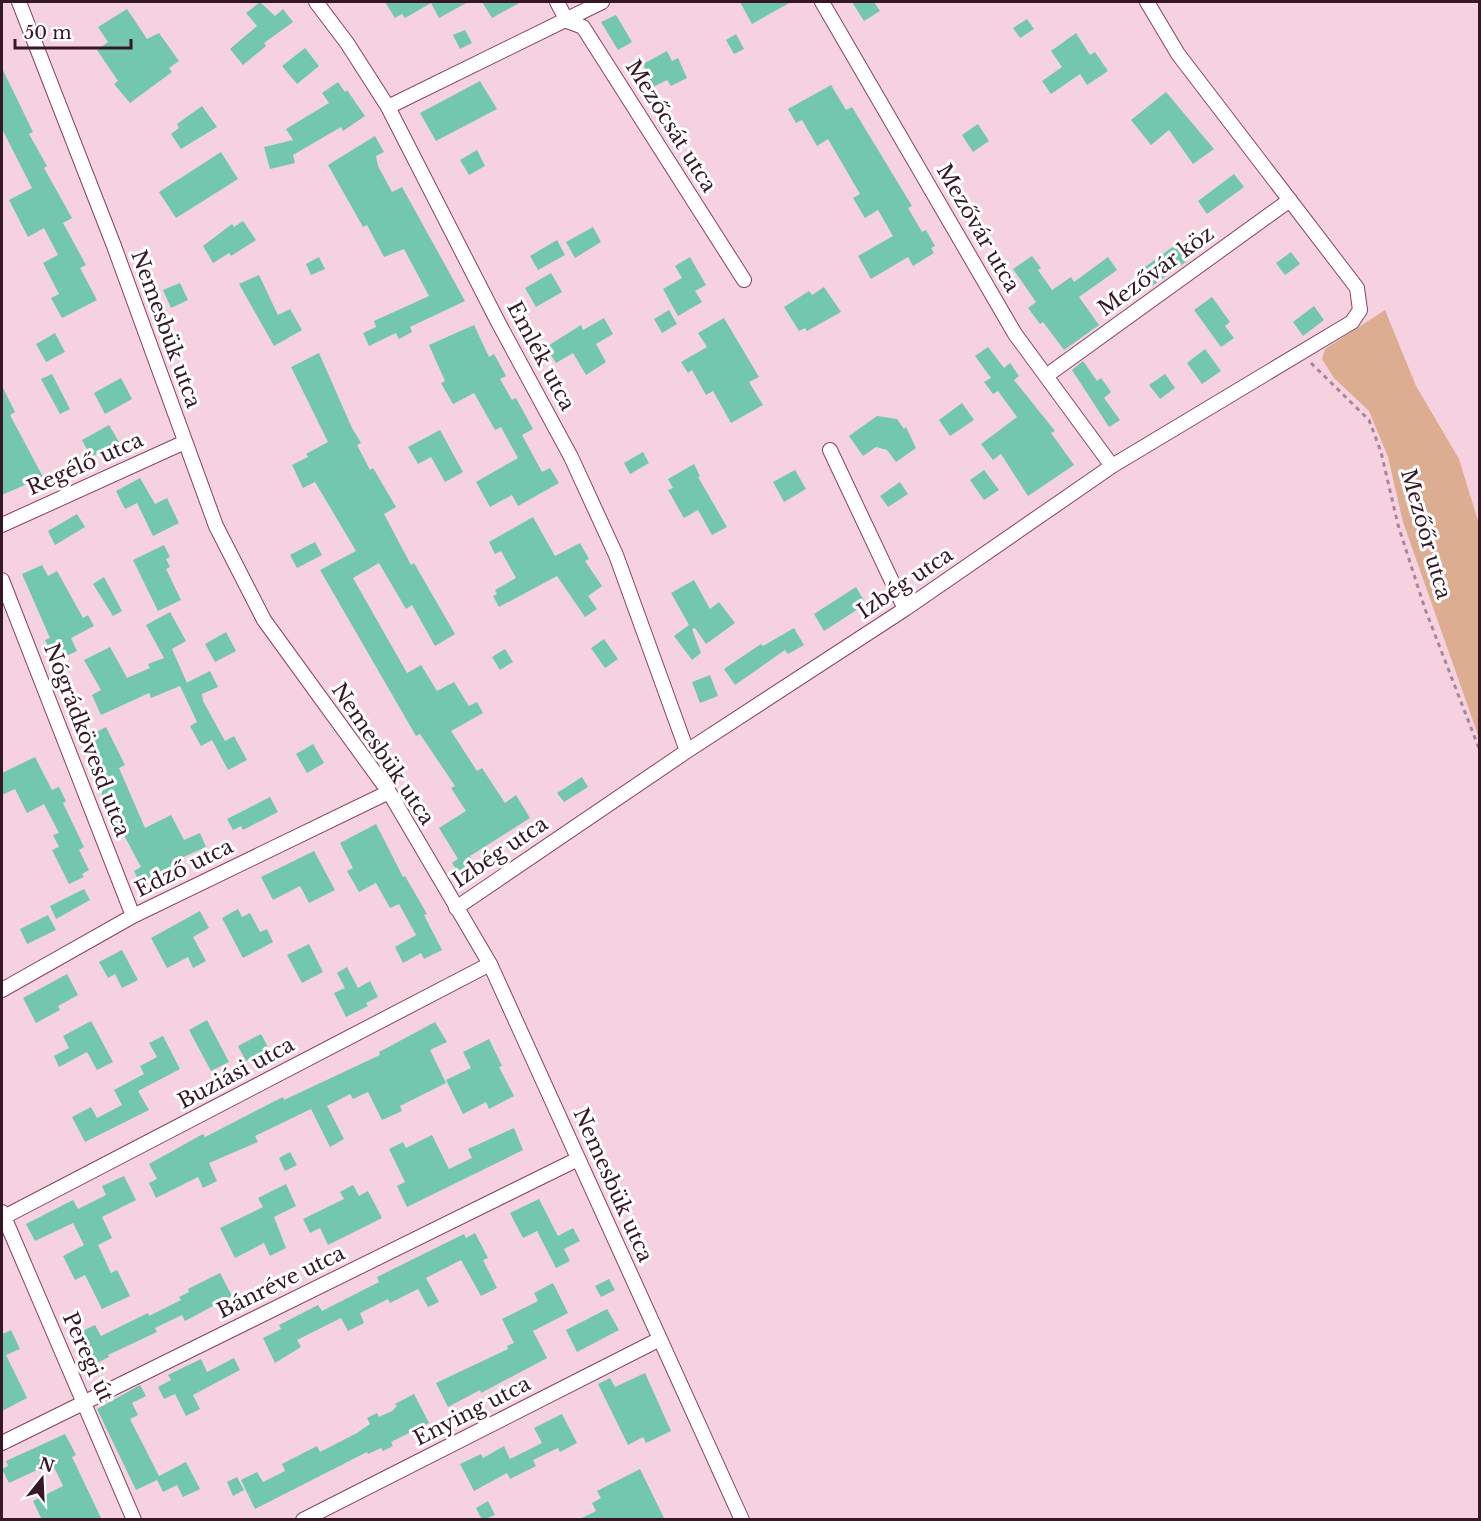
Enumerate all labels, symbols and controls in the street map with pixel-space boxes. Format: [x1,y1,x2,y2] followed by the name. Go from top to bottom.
[15,12,130,50] scale bar
[24,22,72,44] text: 50 m
[620,55,722,197] street label: Mezőcsát utca
[931,159,1025,297] street label: Mezővár utca
[1093,220,1219,322] street label: Mezővár köz
[125,247,207,412] street label: Nemesbük utca
[501,297,581,415] street label: Emlék utca
[23,427,147,501] street label: Regélő utca
[1395,466,1457,602] street label: Mezőőr utca
[852,541,958,624] street label: Izbég utca
[38,640,136,841] street label: Nógrádkövesd utca
[326,678,440,830] street label: Nemesbük utca
[447,810,553,893] street label: Izbég utca
[131,833,238,903] street label: Edző utca
[173,1031,299,1115] street label: Buziási utca
[567,1104,659,1266] street label: Nemesbük utca
[213,1240,350,1324] street label: Bánréve utca
[57,1308,119,1406] street label: Peregi út
[409,1370,535,1452] street label: Enying utca
[12,1449,72,1509] north arrow
[36,1453,57,1477] text: N

